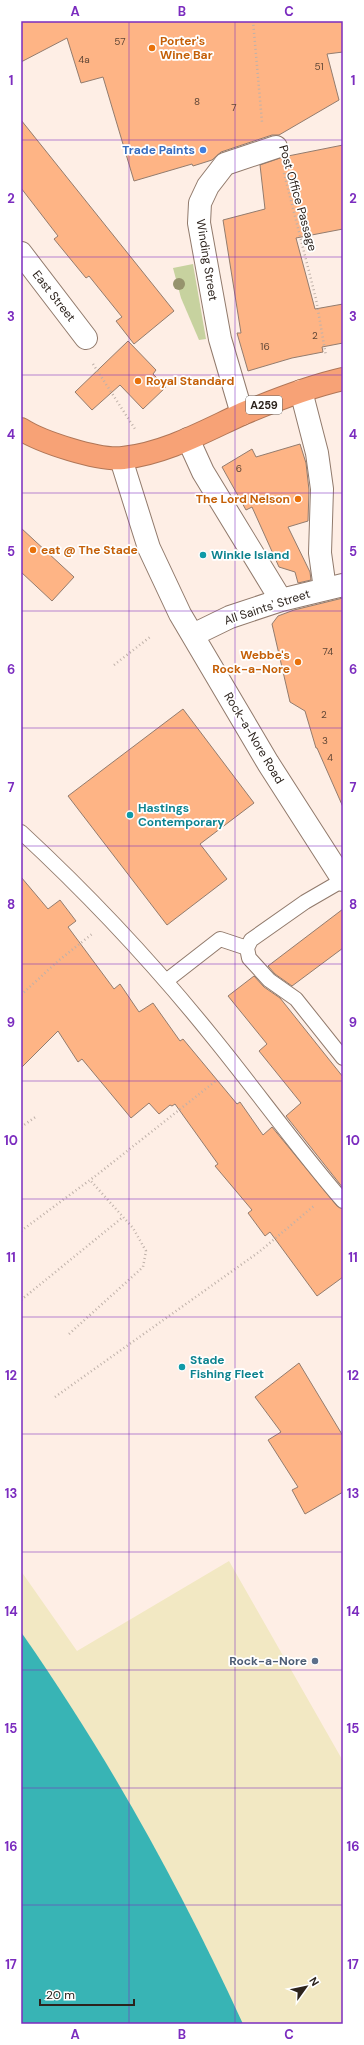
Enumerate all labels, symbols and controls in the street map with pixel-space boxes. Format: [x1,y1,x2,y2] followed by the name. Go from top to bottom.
[70,3,80,20] text: A
[178,3,186,20] text: B
[284,3,294,20] text: C
[160,33,213,63] place label: Porter's Wine Bar
[114,35,126,48] house number: 57
[147,43,157,53] marker: Porter's Wine Bar
[78,53,90,66] house number: 4a
[314,60,324,73] house number: 51
[9,72,13,89] text: 1
[351,72,355,89] text: 1
[194,95,200,108] house number: 8
[231,101,237,114] house number: 7
[122,142,195,158] place label: Trade Paints
[275,143,321,253] street label: Post Office Passage
[198,145,208,155] marker: Trade Paints
[7,190,15,207] text: 2
[349,190,357,207] text: 2
[193,218,221,302] street label: Winding Street
[29,267,79,325] street label: East Street
[7,308,15,325] text: 3
[349,308,357,325] text: 3
[312,329,318,342] house number: 2
[260,340,270,353] house number: 16
[146,373,234,389] place label: Royal Standard
[133,376,143,386] marker: Royal Standard
[246,396,282,414] road number: A259
[7,426,15,443] text: 4
[349,426,357,443] text: 4
[236,462,242,475] house number: 6
[196,491,290,507] place label: The Lord Nelson
[293,494,303,504] marker: The Lord Nelson
[41,542,138,558] place label: eat @ The Stade
[7,543,15,560] text: 5
[349,543,357,560] text: 5
[28,545,38,555] marker: eat @ The Stade
[211,547,289,563] place label: Winkle Island
[198,550,208,560] marker: Winkle Island
[222,585,312,628] street label: All Saints' Street
[323,645,333,658] house number: 74
[212,647,290,677] place label: Webbe's Rock-a-Nore
[293,657,303,667] marker: Webbe's Rock-a-Nore
[7,661,15,678] text: 6
[349,661,357,678] text: 6
[220,689,288,787] street label: Rock-a-Nore Road
[321,708,327,721] house number: 2
[322,734,328,747] house number: 3
[327,751,333,764] house number: 4
[8,779,15,796] text: 7
[350,779,357,796] text: 7
[138,800,225,830] place label: Hastings Contemporary
[125,810,135,820] marker: Hastings Contemporary
[7,896,15,913] text: 8
[349,896,357,913] text: 8
[7,1014,15,1031] text: 9
[349,1014,357,1031] text: 9
[4,1132,18,1149] text: 10
[346,1132,360,1149] text: 10
[6,1249,16,1266] text: 11
[348,1249,358,1266] text: 11
[190,1352,264,1382] place label: Stade Fishing Fleet
[177,1362,187,1372] marker: Stade Fishing Fleet
[5,1367,17,1384] text: 12
[347,1367,359,1384] text: 12
[5,1485,17,1502] text: 13
[347,1485,359,1502] text: 13
[4,1603,18,1620] text: 14
[346,1603,360,1620] text: 14
[229,1653,307,1669] place label: Rock-a-Nore
[310,1656,320,1666] marker: Rock-a-Nore
[5,1720,17,1737] text: 15
[347,1720,359,1737] text: 15
[5,1838,17,1855] text: 16
[347,1838,359,1855] text: 16
[5,1956,17,1973] text: 17
[347,1956,359,1973] text: 17
[286,1967,326,2007] north arrow
[306,1974,322,1989] text: N
[40,1981,134,2007] scale bar
[46,1987,75,2003] text: 20 m
[70,2026,80,2043] text: A
[178,2026,186,2043] text: B
[284,2026,294,2043] text: C

